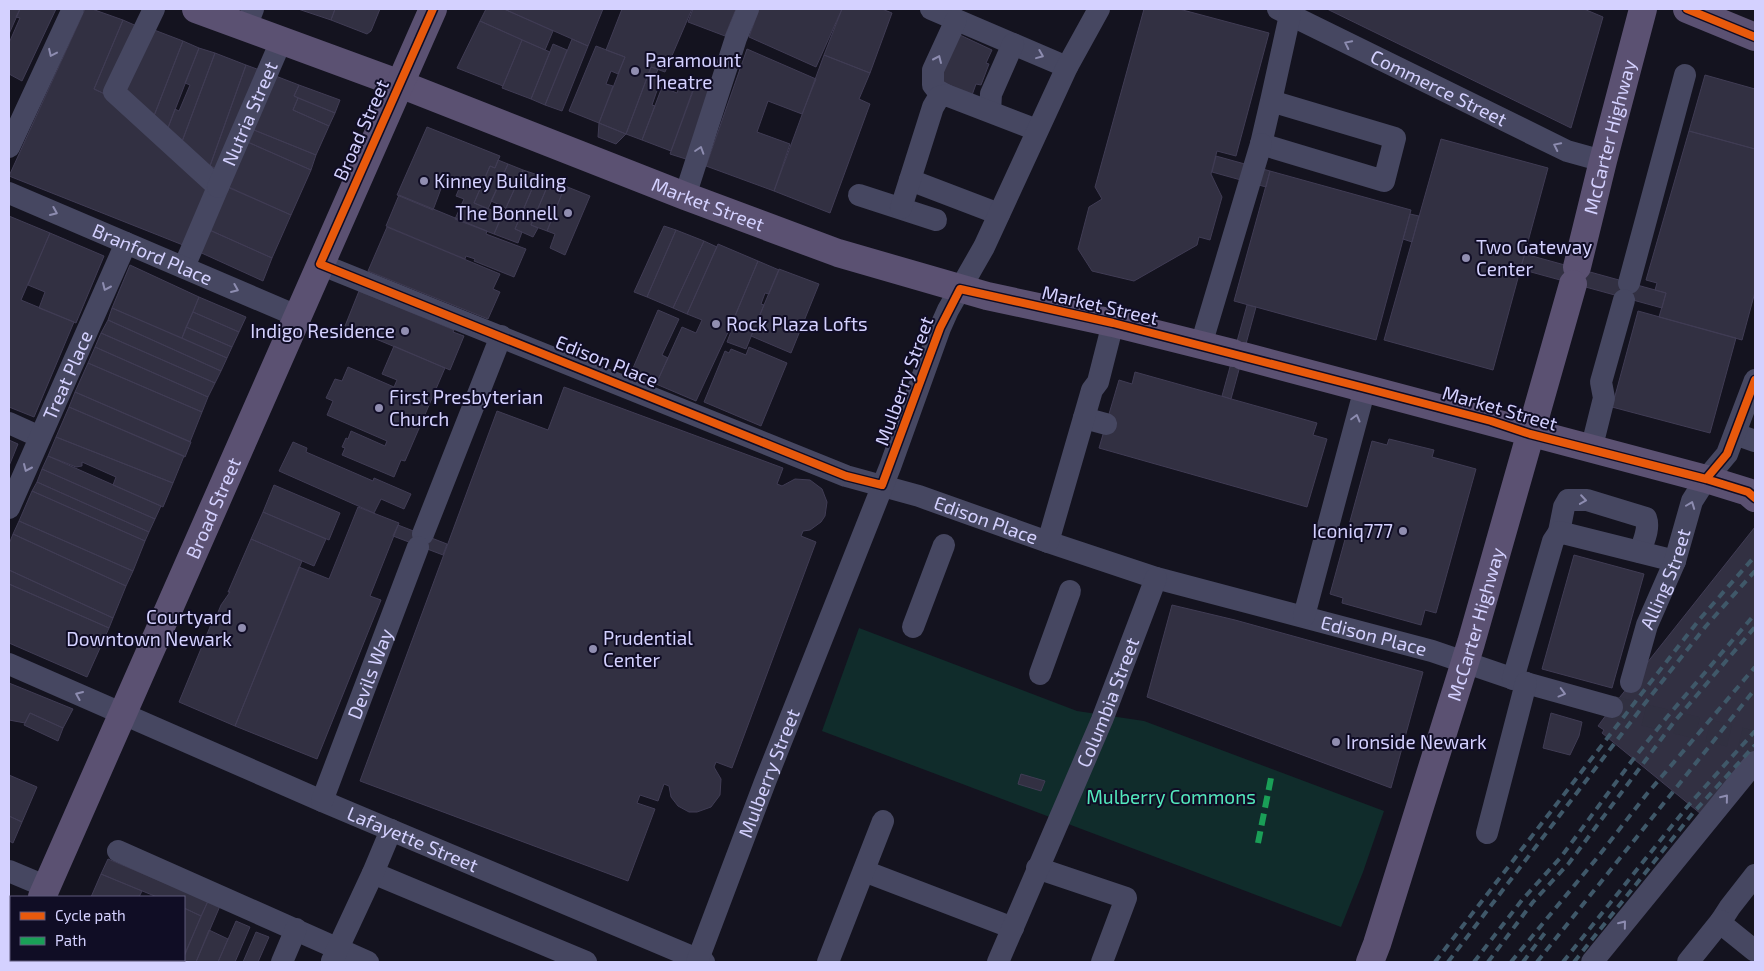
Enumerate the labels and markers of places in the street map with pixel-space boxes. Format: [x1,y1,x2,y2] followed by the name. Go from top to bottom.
[645,48,741,93] place label: Paramount Theatre
[629,65,641,77] marker: Paramount Theatre
[434,169,567,192] place label: Kinney Building
[418,175,430,187] marker: Kinney Building
[455,201,558,224] place label: The Bonnell
[562,207,574,219] marker: The Bonnell
[1476,235,1592,280] place label: Two Gateway Center
[1460,252,1472,264] marker: Two Gateway Center
[726,312,868,335] place label: Rock Plaza Lofts
[710,318,722,330] marker: Rock Plaza Lofts
[250,319,395,342] place label: Indigo Residence
[399,325,411,337] marker: Indigo Residence
[389,385,543,430] place label: First Presbyterian Church
[373,402,385,414] marker: First Presbyterian Church
[1312,519,1393,542] place label: Iconiq777
[1397,525,1409,537] marker: Iconiq777
[66,605,232,650] place label: Courtyard Downtown Newark
[236,622,248,634] marker: Courtyard Downtown Newark
[603,626,693,671] place label: Prudential Center
[587,643,599,655] marker: Prudential Center
[1346,730,1487,753] place label: Ironside Newark
[1330,736,1342,748] marker: Ironside Newark

